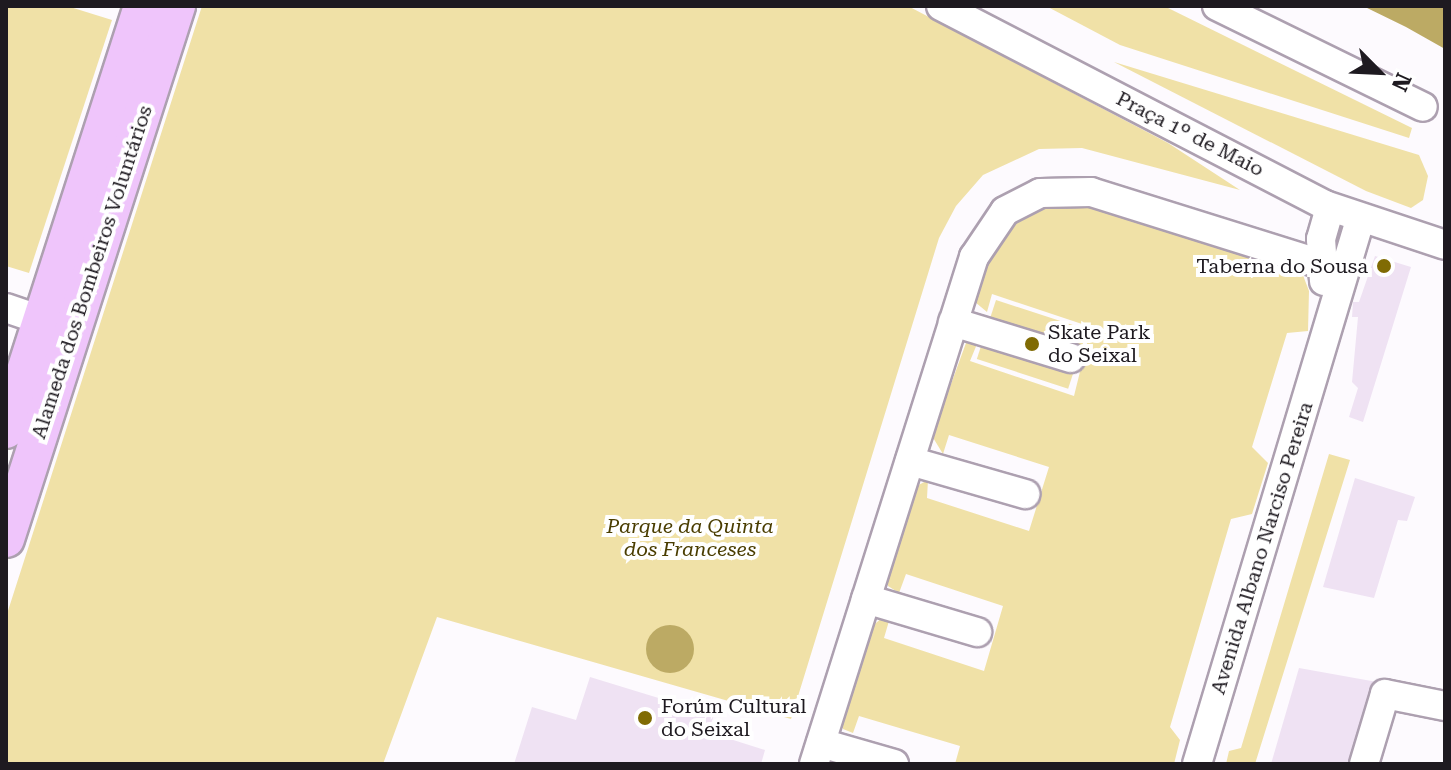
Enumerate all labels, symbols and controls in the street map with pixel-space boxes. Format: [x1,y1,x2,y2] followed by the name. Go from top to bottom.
[1339,32,1419,112] north arrow
[1387,69,1416,95] text: N
[1112,86,1268,182] street label: Praça 1º de Maio
[27,102,157,442] street label: Alameda dos Bombeiros Voluntários
[1196,254,1368,278] place label: Taberna do Sousa
[1375,257,1393,275] marker: Taberna do Sousa
[1048,320,1150,367] place label: Skate Park do Seixal
[1023,335,1041,353] marker: Skate Park do Seixal
[1206,399,1318,697] street label: Avenida Albano Narciso Pereira
[606,514,774,561] park label: Parque da Quinta dos Franceses
[661,694,806,741] place label: Forúm Cultural do Seixal
[636,709,654,727] marker: Forúm Cultural do Seixal

